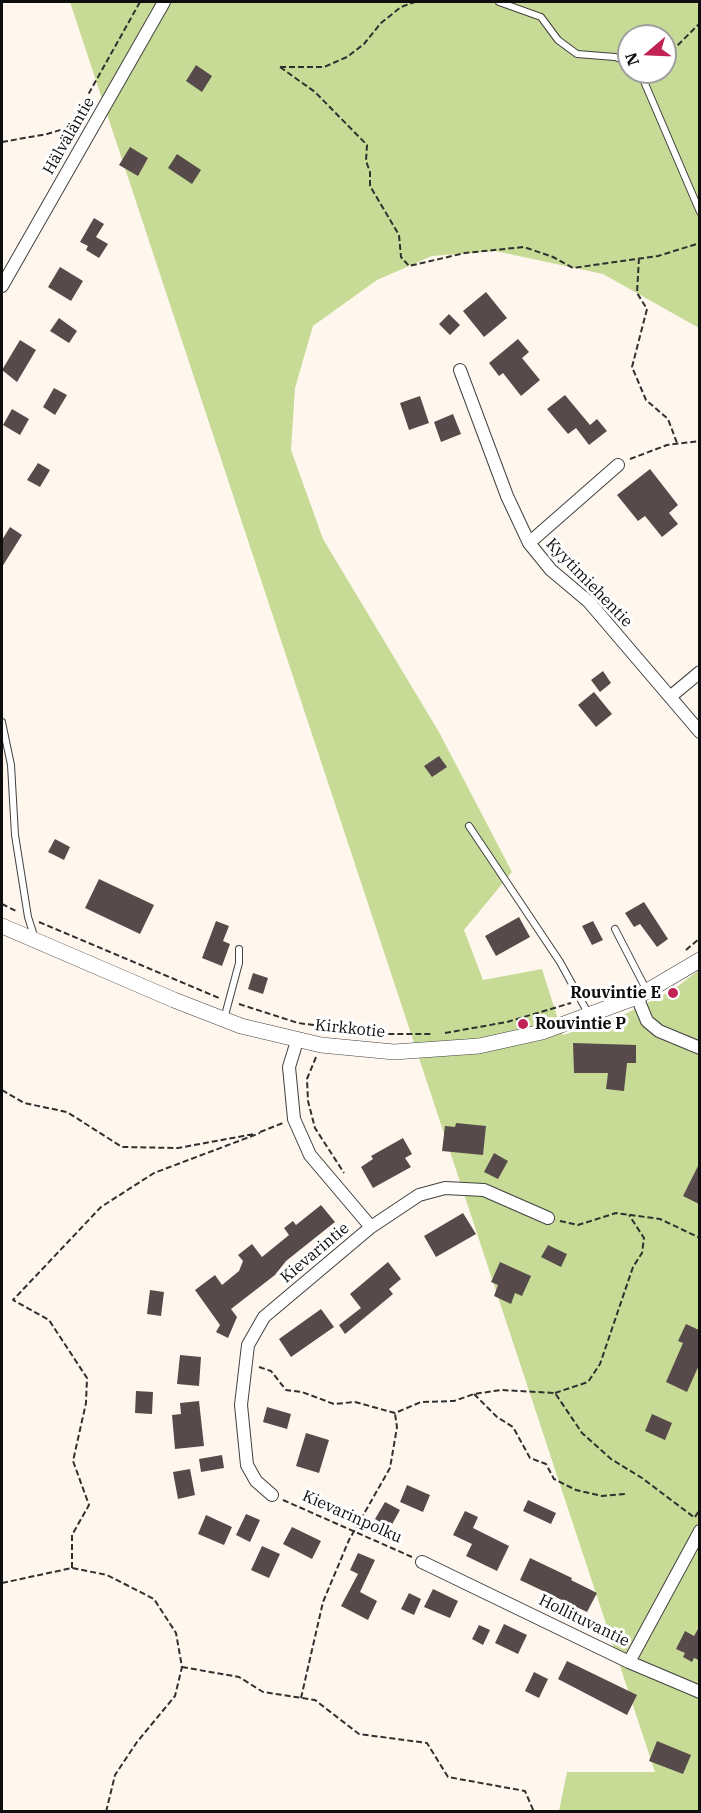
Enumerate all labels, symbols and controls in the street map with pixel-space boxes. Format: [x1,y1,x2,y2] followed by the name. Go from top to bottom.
[617,24,677,84] north arrow
[620,50,643,68] text: N
[39,94,99,178] street label: Hälväläntie
[542,535,636,631] street label: Kyytimiehentie
[570,983,661,1003] place label: Rouvintie E
[666,986,680,1000] marker: Rouvintie E
[535,1014,626,1034] place label: Rouvintie P
[314,1016,386,1042] street label: Kirkkotie
[516,1017,530,1031] marker: Rouvintie P
[277,1219,353,1287] street label: Kievarintie
[299,1486,405,1548] street label: Kievarinpolku
[536,1591,632,1651] street label: Hollituvantie

